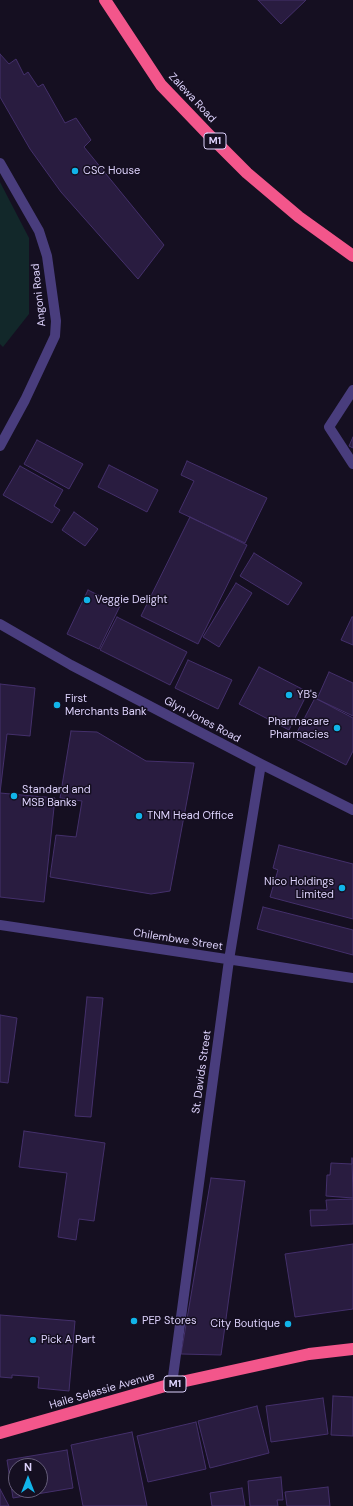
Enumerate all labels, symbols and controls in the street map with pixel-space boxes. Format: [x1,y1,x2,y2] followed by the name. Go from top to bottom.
[166,70,218,126] street label: Zalewa Road
[204,133,226,149] road number: M1
[83,164,140,178] place label: CSC House
[70,166,80,176] marker: CSC House
[29,263,49,327] street label: Angoni Road
[95,593,168,607] place label: Veggie Delight
[82,595,92,605] marker: Veggie Delight
[297,688,317,702] place label: YB's
[284,690,294,700] marker: YB's
[65,692,147,718] place label: First Merchants Bank
[161,694,243,746] street label: Glyn Jones Road
[52,700,62,710] marker: First Merchants Bank
[268,715,329,741] place label: Pharmacare Pharmacies
[332,723,342,733] marker: Pharmacare Pharmacies
[22,783,91,809] place label: Standard and MSB Banks
[9,791,19,801] marker: Standard and MSB Banks
[147,809,233,823] place label: TNM Head Office
[134,811,144,821] marker: TNM Head Office
[264,875,334,901] place label: Nico Holdings Limited
[337,883,347,893] marker: Nico Holdings Limited
[132,926,224,954] street label: Chilembwe Street
[190,1029,214,1115] street label: St. Davids Street
[142,1314,197,1328] place label: PEP Stores
[129,1316,139,1326] marker: PEP Stores
[210,1317,280,1331] place label: City Boutique
[283,1319,293,1329] marker: City Boutique
[41,1333,96,1347] place label: Pick A Part
[28,1335,38,1345] marker: Pick A Part
[48,1370,156,1412] street label: Haile Selassie Avenue
[164,1376,186,1392] road number: M1
[8,1458,48,1498] north arrow
[24,1460,32,1474] text: N

